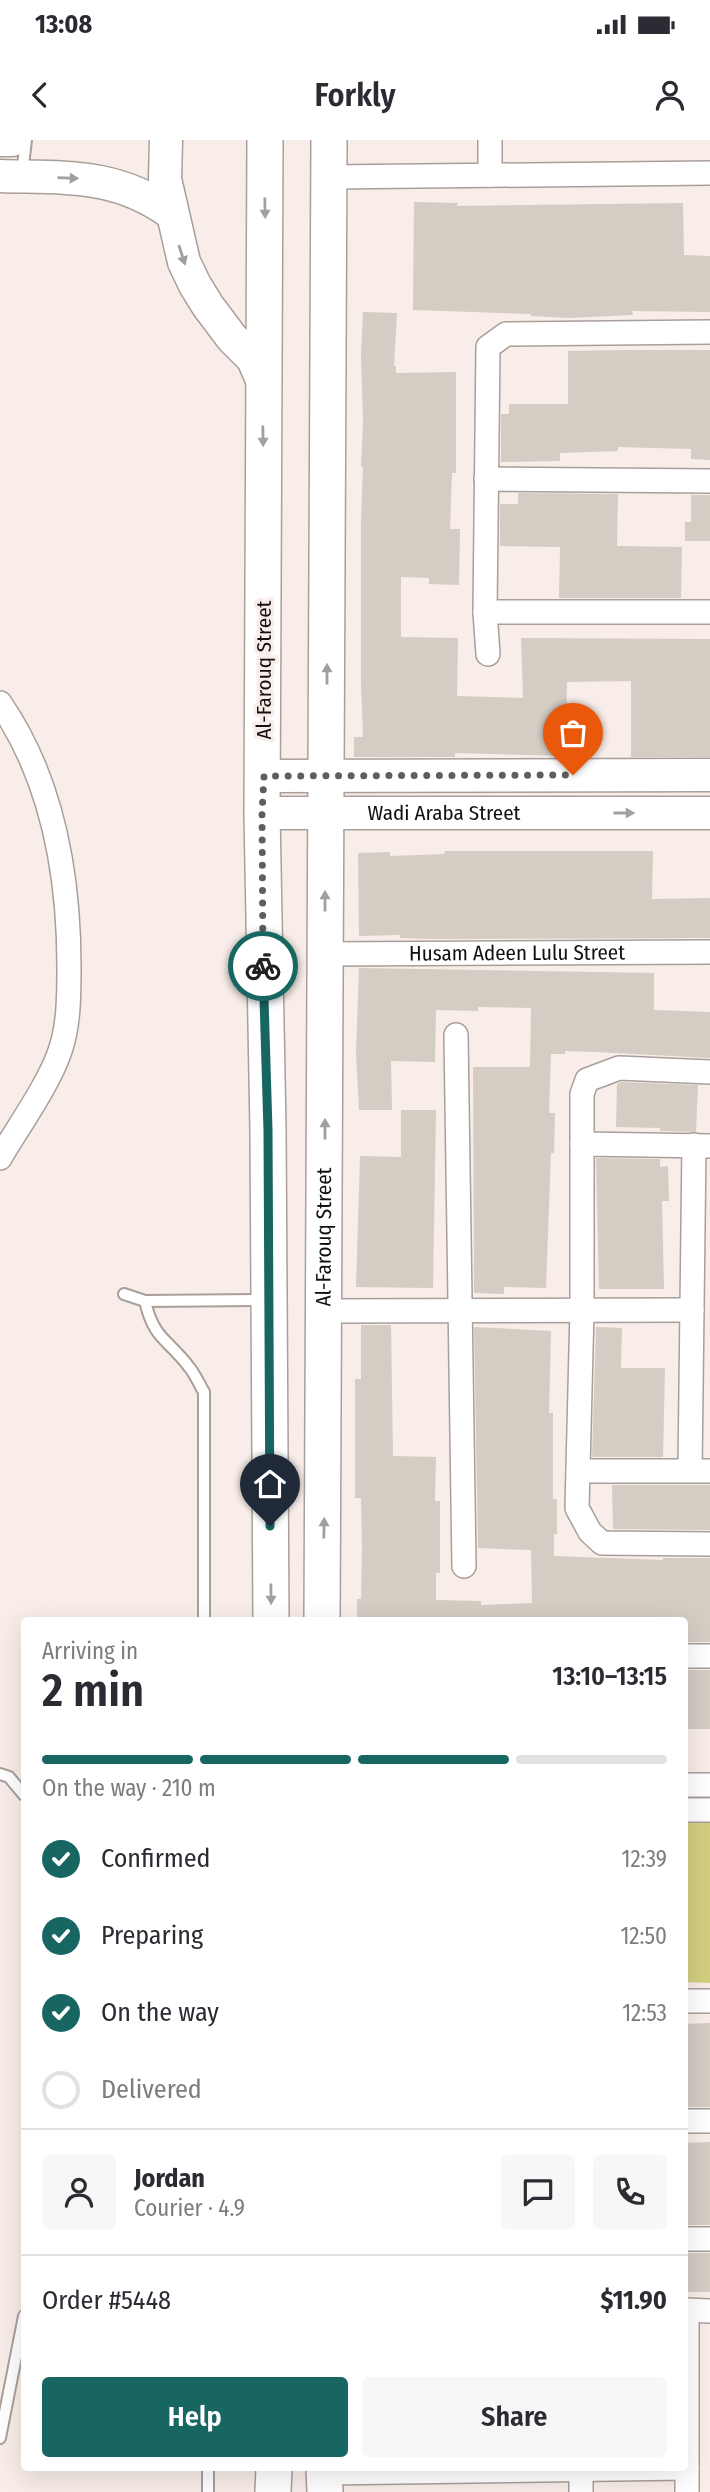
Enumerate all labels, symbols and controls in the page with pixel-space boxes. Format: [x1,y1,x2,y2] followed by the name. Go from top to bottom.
[35,9,92,40] text: 13:08
[21,76,59,114] icon: back
[315,76,395,114] text: Forkly
[651,76,689,114] icon: person
[57,173,79,184] one-way arrow
[259,197,271,219] one-way arrow
[178,245,188,266] one-way arrow
[258,425,269,447] one-way arrow
[251,600,277,739] street label: Al-Farouq Street
[321,663,333,685] one-way arrow
[543,703,603,775] pin
[554,714,592,752] icon: bag
[368,800,521,826] street label: Wadi Araba Street
[613,807,635,819] one-way arrow
[319,890,331,912] one-way arrow
[228,931,298,1001] courier
[409,939,625,967] street label: Husam Adeen Lulu Street
[244,947,282,985] icon: bike
[319,1118,331,1140] one-way arrow
[310,1167,337,1307] street label: Al-Farouq Street
[240,1454,300,1526] pin
[251,1465,289,1503] icon: home
[318,1517,329,1539] one-way arrow
[265,1583,277,1605] one-way arrow
[42,1637,138,1665] text: Arriving in
[552,1661,667,1692] text: 13:10–13:15
[42,1663,144,1718] text: 2 min
[42,1774,216,1802] text: On the way · 210 m
[42,1840,80,1878] icon: check
[101,1843,211,1874] text: Confirmed
[622,1845,667,1873] text: 12:39
[42,1917,80,1955] icon: check
[101,1920,203,1951] text: Preparing
[620,1922,667,1950] text: 12:50
[42,1994,80,2032] icon: check
[101,1997,219,2028] text: On the way
[622,1999,667,2027] text: 12:53
[101,2074,202,2105] text: Delivered
[42,2155,116,2229] button: person
[501,2155,575,2229] button: chat
[593,2155,667,2229] button: phone
[134,2163,205,2194] text: Jordan
[134,2194,245,2222] text: Courier · 4.9
[42,2285,171,2316] text: Order #5448
[600,2285,667,2316] text: $11.90
[42,2377,348,2457] button: Help
[362,2377,667,2457] button: Share

